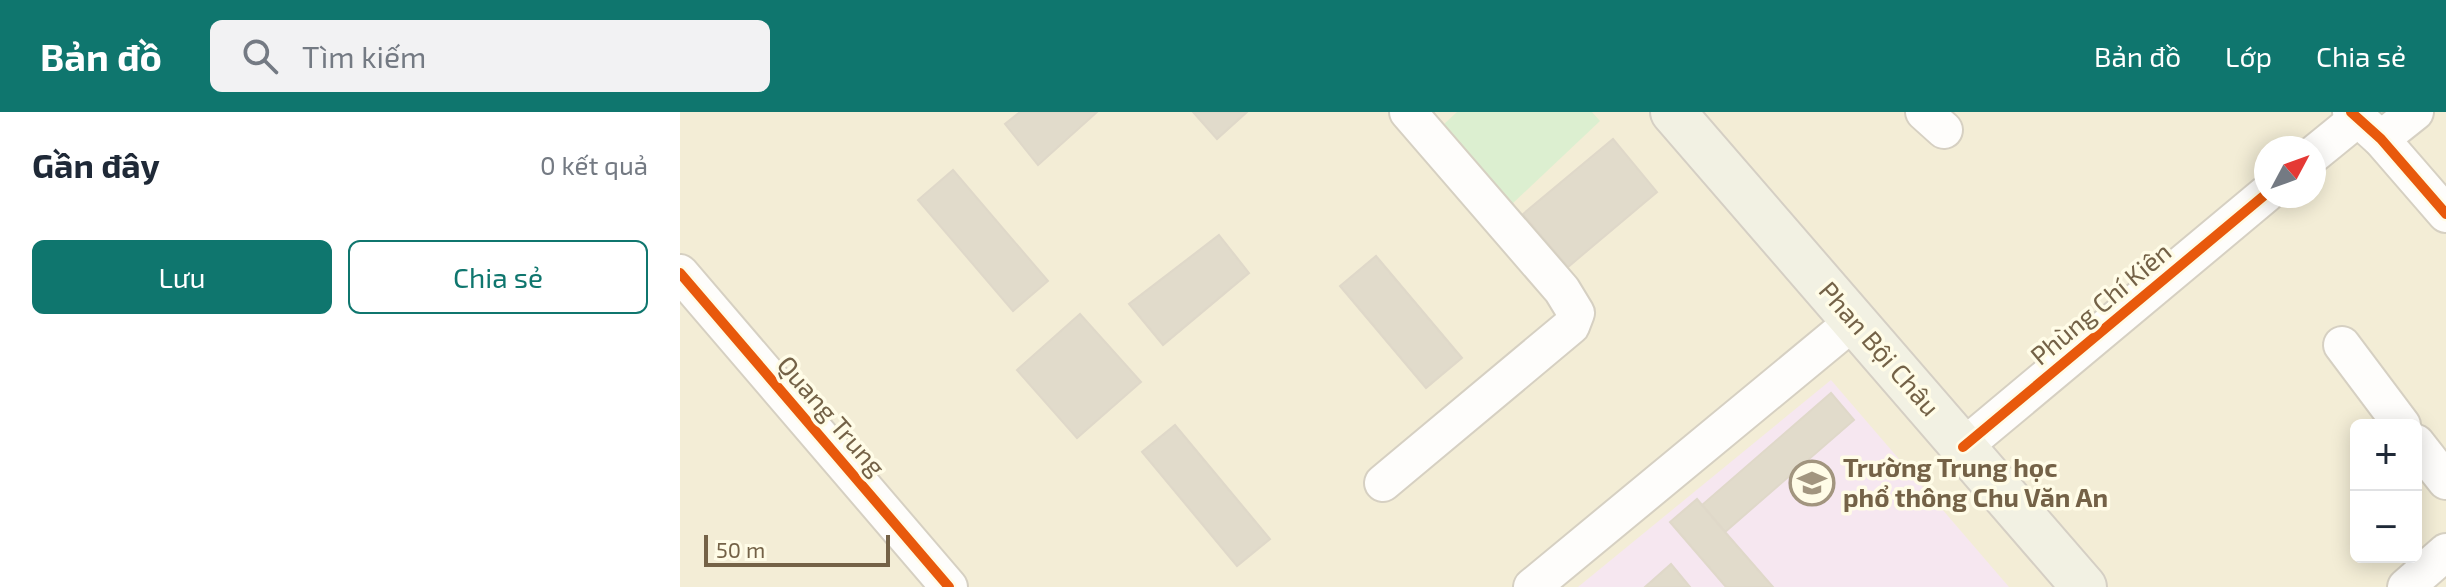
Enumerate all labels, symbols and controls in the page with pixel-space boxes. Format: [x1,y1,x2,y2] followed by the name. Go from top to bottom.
[210,20,770,92] search box
[40,33,162,79] text: Bản đồ
[238,34,282,78] icon: search
[302,38,426,74] text: Tìm kiếm
[2094,39,2181,73] text: Bản đồ
[2225,39,2272,73] text: Lớp
[2316,39,2406,73] text: Chia sẻ
[2254,136,2326,208] north arrow
[32,144,160,185] text: Gần đây
[540,149,648,180] text: 0 kết quả
[2024,235,2177,371] street label: Phùng Chí Kiên
[32,240,332,314] button: Lưu
[348,240,648,314] button: Chia sẻ
[1813,275,1947,421] street label: Phan Bội Châu
[772,349,893,481] street label: Quang Trung
[2350,419,2422,563] map controls
[2350,419,2422,491] button: +
[1843,451,2108,512] place label: Trường Trung học phổ thông Chu Văn An
[1788,459,1836,507] school or university icon: Trường Trung học phổ thông Chu Văn An
[2350,491,2422,563] button: −
[704,531,890,567] scale bar
[716,536,765,562] text: 50 m

